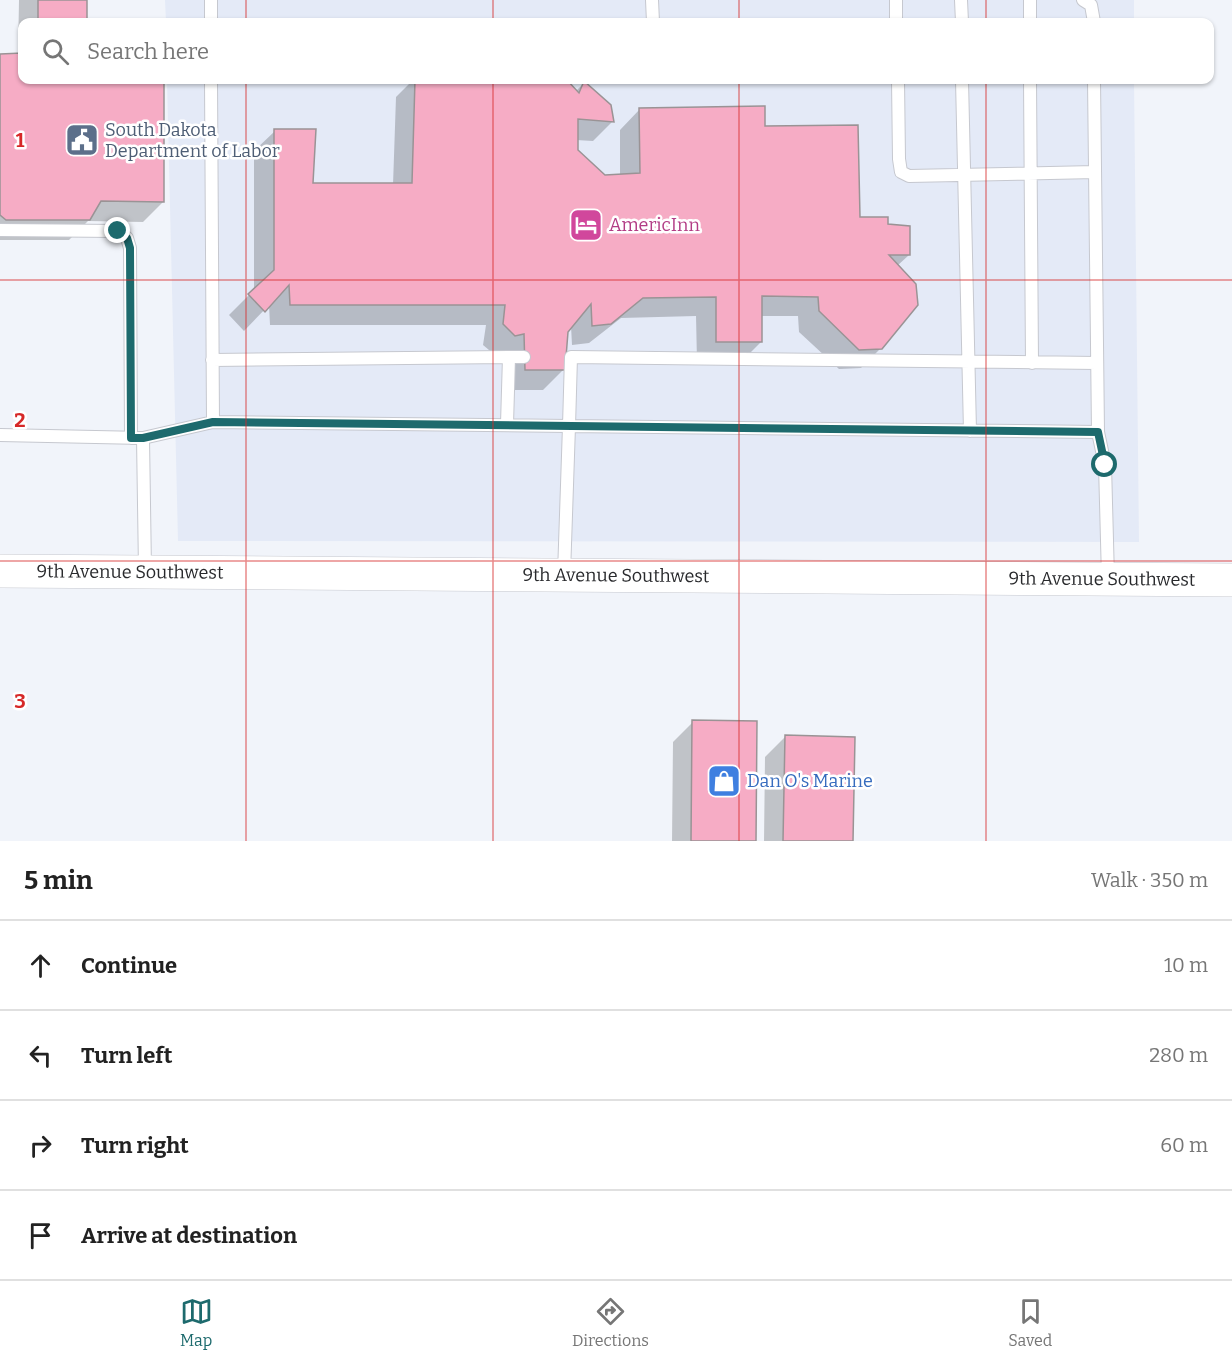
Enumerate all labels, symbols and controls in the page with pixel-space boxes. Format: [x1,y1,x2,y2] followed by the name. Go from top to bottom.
[18,18,1214,84] search box
[39,35,72,68] icon: search
[87,38,209,65] text: Search here
[105,119,280,162] place label: South Dakota Department of Labor
[64,122,100,158] public building icon: South Dakota Department of Labor
[16,128,25,152] text: 1
[568,207,604,243] hotel icon: AmericInn
[609,214,700,236] place label: AmericInn
[104,217,130,243] route end
[14,408,26,432] text: 2
[1091,451,1117,477] route start
[36,560,224,584] street label: 9th Avenue Southwest
[522,564,710,587] street label: 9th Avenue Southwest
[1008,567,1196,591] street label: 9th Avenue Southwest
[14,689,26,713] text: 3
[706,763,742,799] shop icon: Dan O's Marine
[747,770,873,792] place label: Dan O's Marine
[24,865,93,896] text: 5 min
[1091,868,1208,892] text: Walk · 350 m
[24,949,57,982] icon: ahead
[81,952,177,979] text: Continue
[1164,953,1208,977] text: 10 m
[24,1039,57,1072] icon: left
[81,1042,173,1069] text: Turn left
[1149,1043,1208,1067] text: 280 m
[24,1129,57,1162] icon: right
[81,1132,189,1159] text: Turn right
[1160,1133,1208,1157] text: 60 m
[24,1219,57,1252] icon: arrive
[81,1222,297,1249] text: Arrive at destination
[180,1295,213,1350] tab: Map
[572,1295,649,1350] tab: Directions
[1008,1295,1052,1350] tab: Saved

